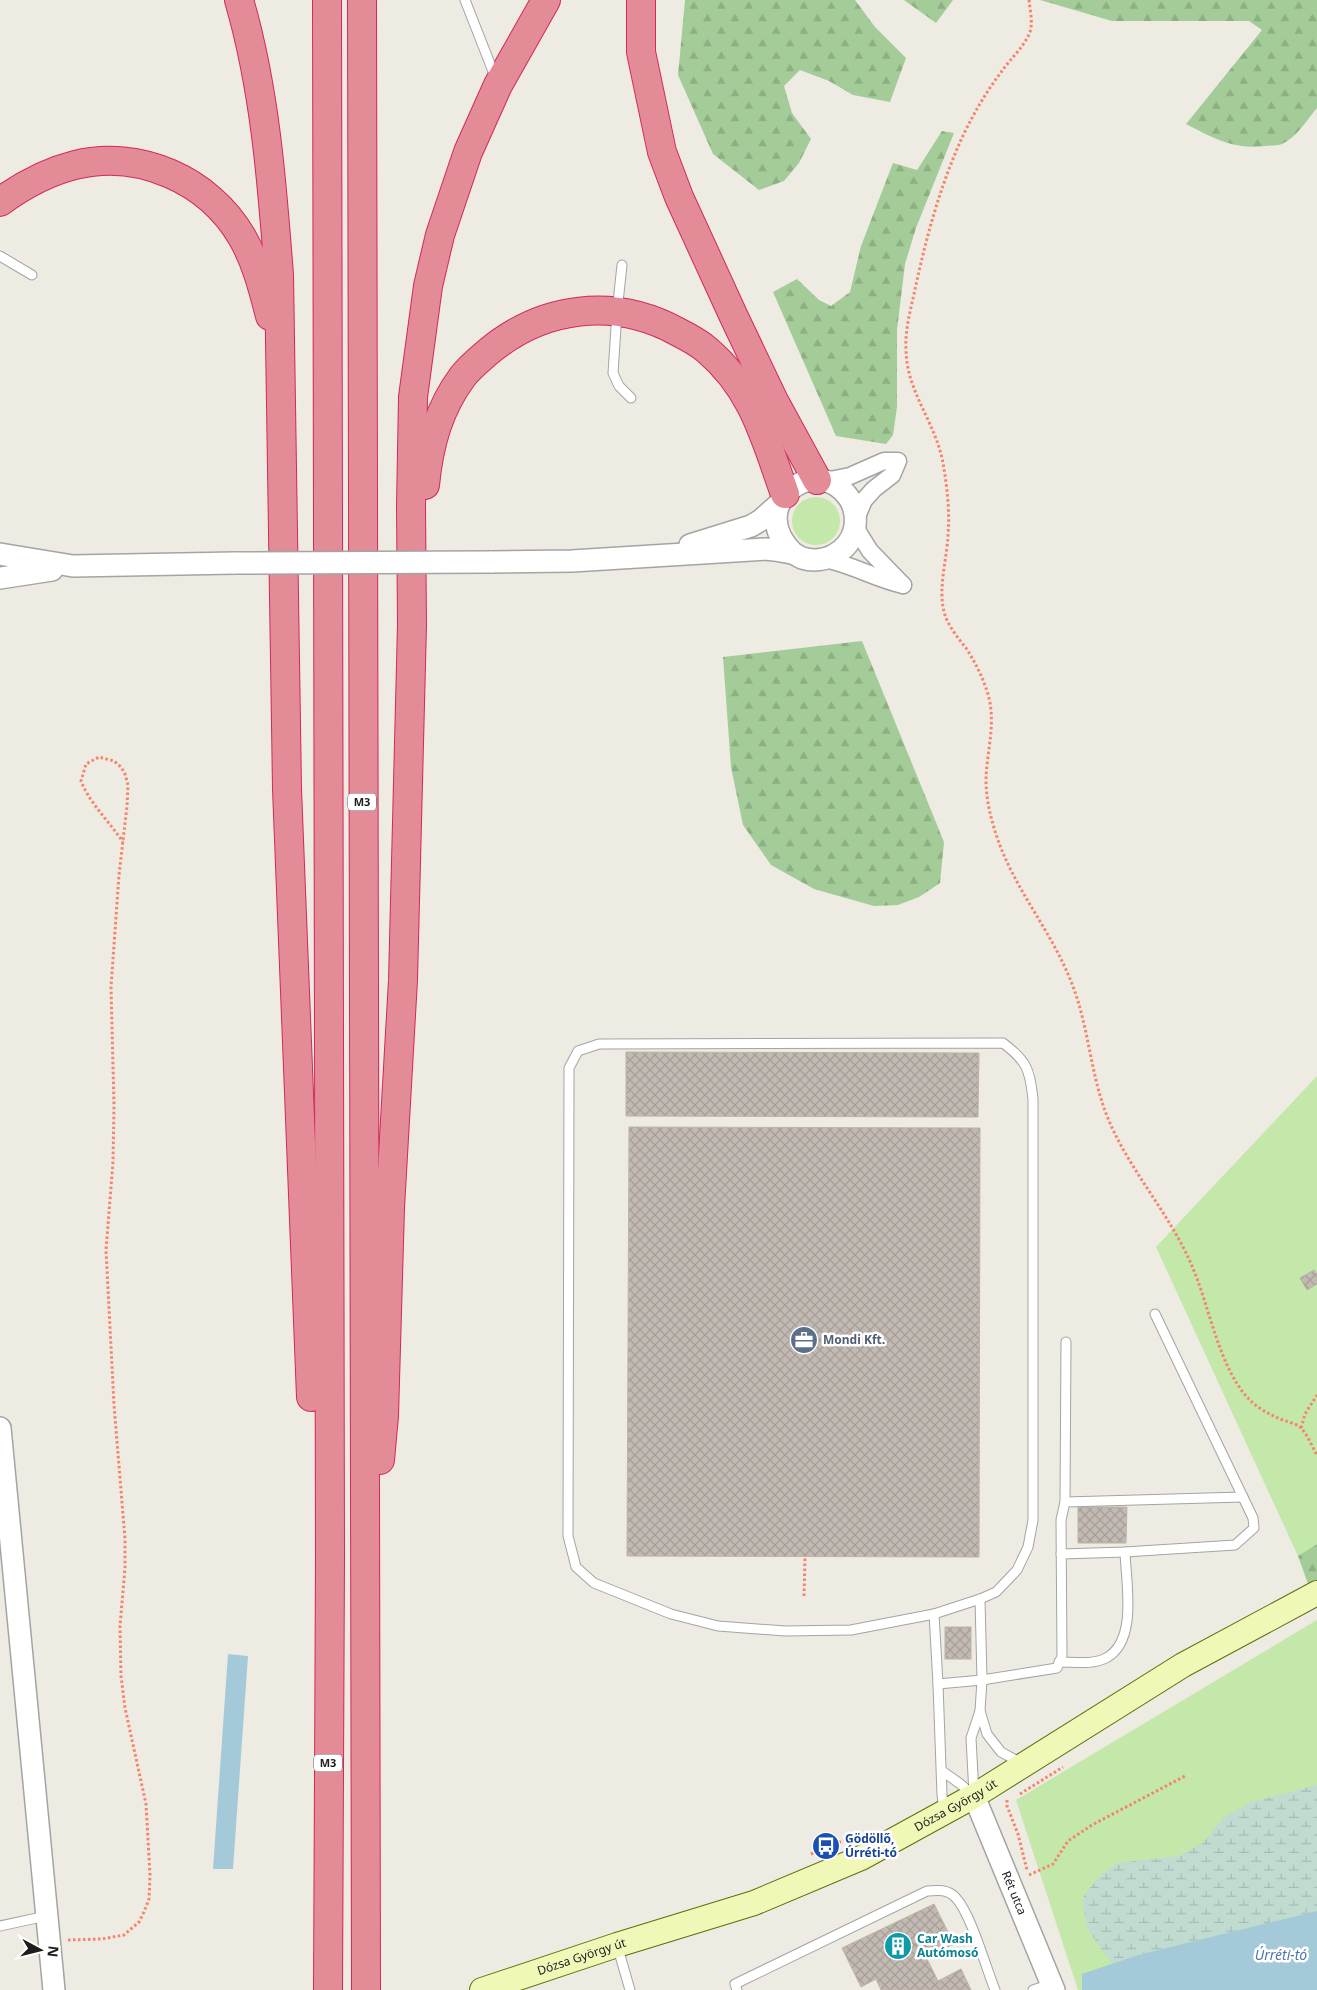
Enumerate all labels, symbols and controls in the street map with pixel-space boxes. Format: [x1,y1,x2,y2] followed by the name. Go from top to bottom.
[348,794,376,810] road number: M3
[789,1325,819,1355] office icon: Mondi Kft.
[823,1331,885,1348] place label: Mondi Kft.
[314,1755,342,1772] road number: M3
[911,1774,1001,1835] street label: Dózsa György út
[845,1830,897,1861] place label: Gödöllő, Úrréti-tó
[811,1831,841,1861] bus stop icon: Gödöllő, Úrréti-tó
[998,1868,1031,1917] street label: Rét utca
[15,1925,65,1975] north arrow
[917,1930,979,1961] place label: Car Wash Autómosó
[883,1931,913,1961] building icon: Car Wash Autómosó
[535,1934,629,1979] street label: Dózsa György út
[43,1945,64,1958] text: N
[1255,1945,1307,1964] water label: Úrréti-tó

